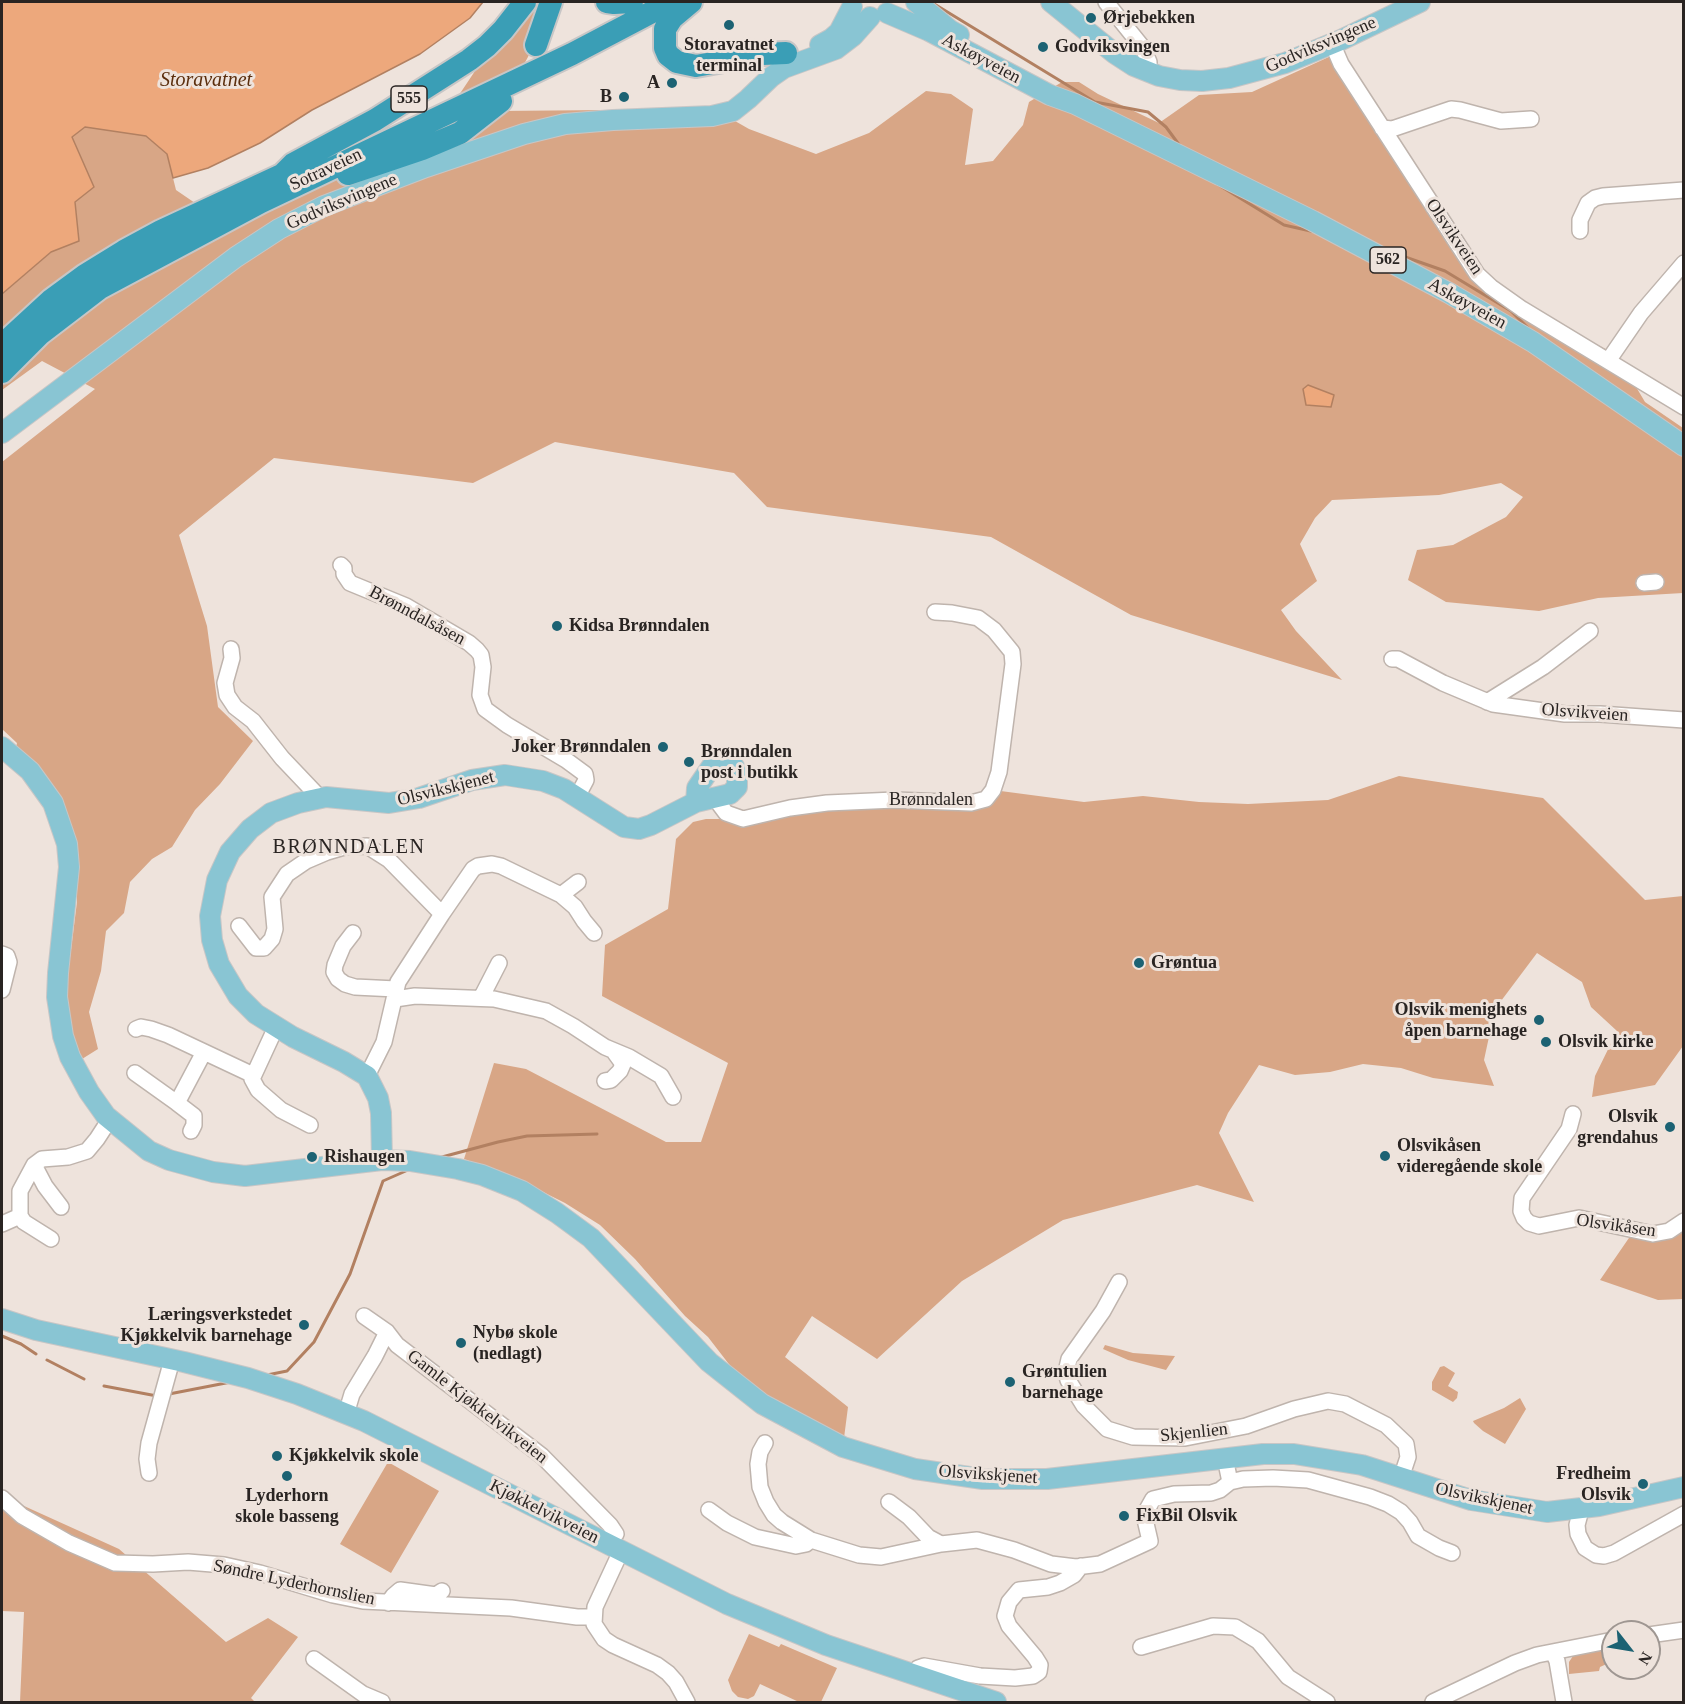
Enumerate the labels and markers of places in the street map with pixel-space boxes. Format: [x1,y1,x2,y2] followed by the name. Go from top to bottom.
[1103,7,1195,29] place label: Ørjebekken
[1084,11,1098,25] marker: Ørjebekken
[722,18,736,32] marker: Storavatnet terminal
[684,34,774,76] place label: Storavatnet terminal
[1055,36,1170,58] place label: Godviksvingen
[1036,40,1050,54] marker: Godviksvingen
[647,72,660,94] place label: A
[665,76,679,90] marker: A
[600,86,612,108] place label: B
[617,90,631,104] marker: B
[569,615,710,637] place label: Kidsa Brønndalen
[550,619,564,633] marker: Kidsa Brønndalen
[511,736,651,758] place label: Joker Brønndalen
[656,740,670,754] marker: Joker Brønndalen
[701,741,798,783] place label: Brønndalen post i butikk
[682,755,696,769] marker: Brønndalen post i butikk
[1151,952,1217,974] place label: Grøntua
[1132,956,1146,970] marker: Grøntua
[1394,999,1527,1042] place label: Olsvik menighets åpen barnehage
[1532,1013,1546,1027] marker: Olsvik menighets åpen barnehage
[1558,1031,1654,1053] place label: Olsvik kirke
[1539,1035,1553,1049] marker: Olsvik kirke
[1577,1106,1658,1148] place label: Olsvik grendahus
[1663,1120,1677,1134] marker: Olsvik grendahus
[1397,1135,1542,1178] place label: Olsvikåsen videregående skole
[324,1146,405,1168] place label: Rishaugen
[1378,1149,1392,1163] marker: Olsvikåsen videregående skole
[305,1150,319,1164] marker: Rishaugen
[120,1304,292,1346] place label: Læringsverkstedet Kjøkkelvik barnehage
[297,1318,311,1332] marker: Læringsverkstedet Kjøkkelvik barnehage
[473,1322,558,1364] place label: Nybø skole (nedlagt)
[454,1336,468,1350] marker: Nybø skole (nedlagt)
[1022,1361,1107,1404] place label: Grøntulien barnehage
[1003,1375,1017,1389] marker: Grøntulien barnehage
[289,1445,419,1467] place label: Kjøkkelvik skole
[270,1449,284,1463] marker: Kjøkkelvik skole
[1556,1463,1631,1506] place label: Fredheim Olsvik
[280,1469,294,1483] marker: Lyderhorn skole basseng
[1636,1477,1650,1491] marker: Fredheim Olsvik
[235,1485,339,1528] place label: Lyderhorn skole basseng
[1136,1505,1238,1527] place label: FixBil Olsvik
[1117,1509,1131,1523] marker: FixBil Olsvik

